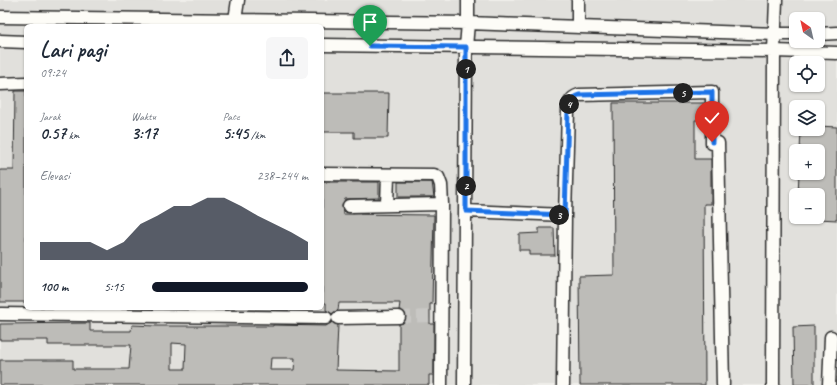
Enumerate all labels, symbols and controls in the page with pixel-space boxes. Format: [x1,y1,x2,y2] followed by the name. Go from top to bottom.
[353,5,387,46] pin
[359,11,381,33] icon: arrive
[789,12,825,48] north arrow
[789,12,825,224] map controls
[40,36,107,64] text: Lari pagi
[266,37,308,79] button: share
[789,56,825,92] button: locate
[456,59,476,79] pin: 1
[464,62,468,76] text: 1
[40,65,66,81] text: 09:24
[673,83,693,103] pin: 5
[681,86,685,100] text: 5
[559,94,579,114] pin: 4
[567,97,571,111] text: 4
[789,100,825,136] button: layers
[695,101,729,142] pin
[701,107,723,129] icon: check
[40,109,60,123] text: Jarak
[131,109,156,123] text: Waktu
[223,109,240,123] text: Pace
[40,123,66,144] text: 0.57
[131,123,158,144] text: 3:17
[223,123,248,144] text: 5:45
[66,128,79,142] text: km
[248,128,265,142] text: /km
[789,144,825,180] button: +
[40,168,70,184] text: Elevasi
[257,168,308,184] text: 238–244 m
[456,176,476,196] pin: 2
[464,179,468,193] text: 2
[789,188,825,224] button: −
[549,205,569,225] pin: 3
[557,208,561,222] text: 3
[40,279,68,295] text: 100 m
[104,279,124,295] text: 5:15

